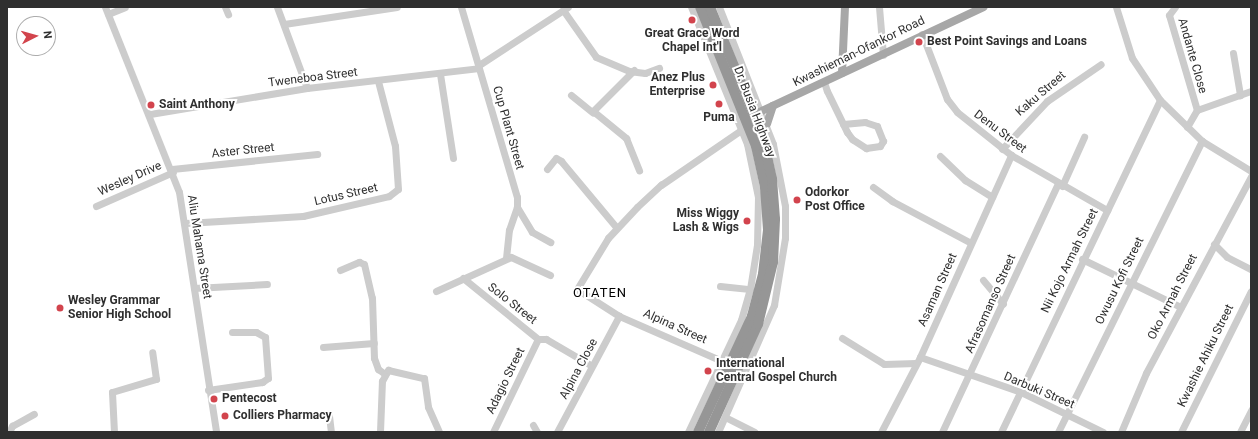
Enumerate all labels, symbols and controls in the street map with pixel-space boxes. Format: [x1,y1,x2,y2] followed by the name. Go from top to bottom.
[791,14,927,90] street label: Kwashieman-Ofankor Road
[687,15,697,25] marker: Great Grace Word Chapel Int'l
[16,16,56,56] north arrow
[1174,17,1210,95] street label: Andante Close
[644,27,740,55] place label: Great Grace Word Chapel Int'l
[41,30,54,39] text: N
[927,35,1087,49] place label: Best Point Savings and Loans
[914,37,924,47] marker: Best Point Savings and Loans
[267,65,359,91] street label: Tweneboa Street
[730,65,778,159] street label: Dr. Busia Highway
[1013,68,1069,120] street label: Kaku Street
[650,71,705,99] place label: Anez Plus Enterprise
[708,80,718,90] marker: Anez Plus Enterprise
[489,85,527,171] street label: Cup Plant Street
[159,98,235,112] place label: Saint Anthony
[714,99,724,109] marker: Puma
[146,100,156,110] marker: Saint Anthony
[971,108,1029,156] street label: Denu Street
[703,111,735,125] place label: Puma
[211,141,275,161] street label: Aster Street
[96,159,164,199] street label: Wesley Drive
[313,181,379,209] street label: Lotus Street
[805,186,865,214] place label: Odorkor Post Office
[184,194,214,300] street label: Aliu Mahama Street
[792,195,802,205] marker: Odorkor Post Office
[1038,206,1102,316] street label: Nii Kojo Armah Street
[673,207,739,235] place label: Miss Wiggy Lash & Wigs
[742,216,752,226] marker: Miss Wiggy Lash & Wigs
[1093,235,1147,327] street label: Owusu Kofi Street
[915,251,961,329] street label: Asaman Street
[963,252,1019,356] street label: Afrasomanso Street
[1145,252,1201,342] street label: Oko Armah Street
[485,280,539,328] street label: Solo Street
[573,285,627,301] district label: OTATEN
[68,294,171,322] place label: Wesley Grammar Senior High School
[1175,302,1237,410] street label: Kwashie Ahiku Street
[55,303,65,313] marker: Wesley Grammar Senior High School
[641,307,709,347] street label: Alpina Street
[557,336,601,402] street label: Alpina Close
[484,345,528,417] street label: Adagio Street
[716,357,837,385] place label: International Central Gospel Church
[703,366,713,376] marker: International Central Gospel Church
[1001,370,1077,412] street label: Darbuki Street
[222,392,277,406] place label: Pentecost
[209,394,219,404] marker: Pentecost
[233,409,332,423] place label: Colliers Pharmacy
[220,411,230,421] marker: Colliers Pharmacy

